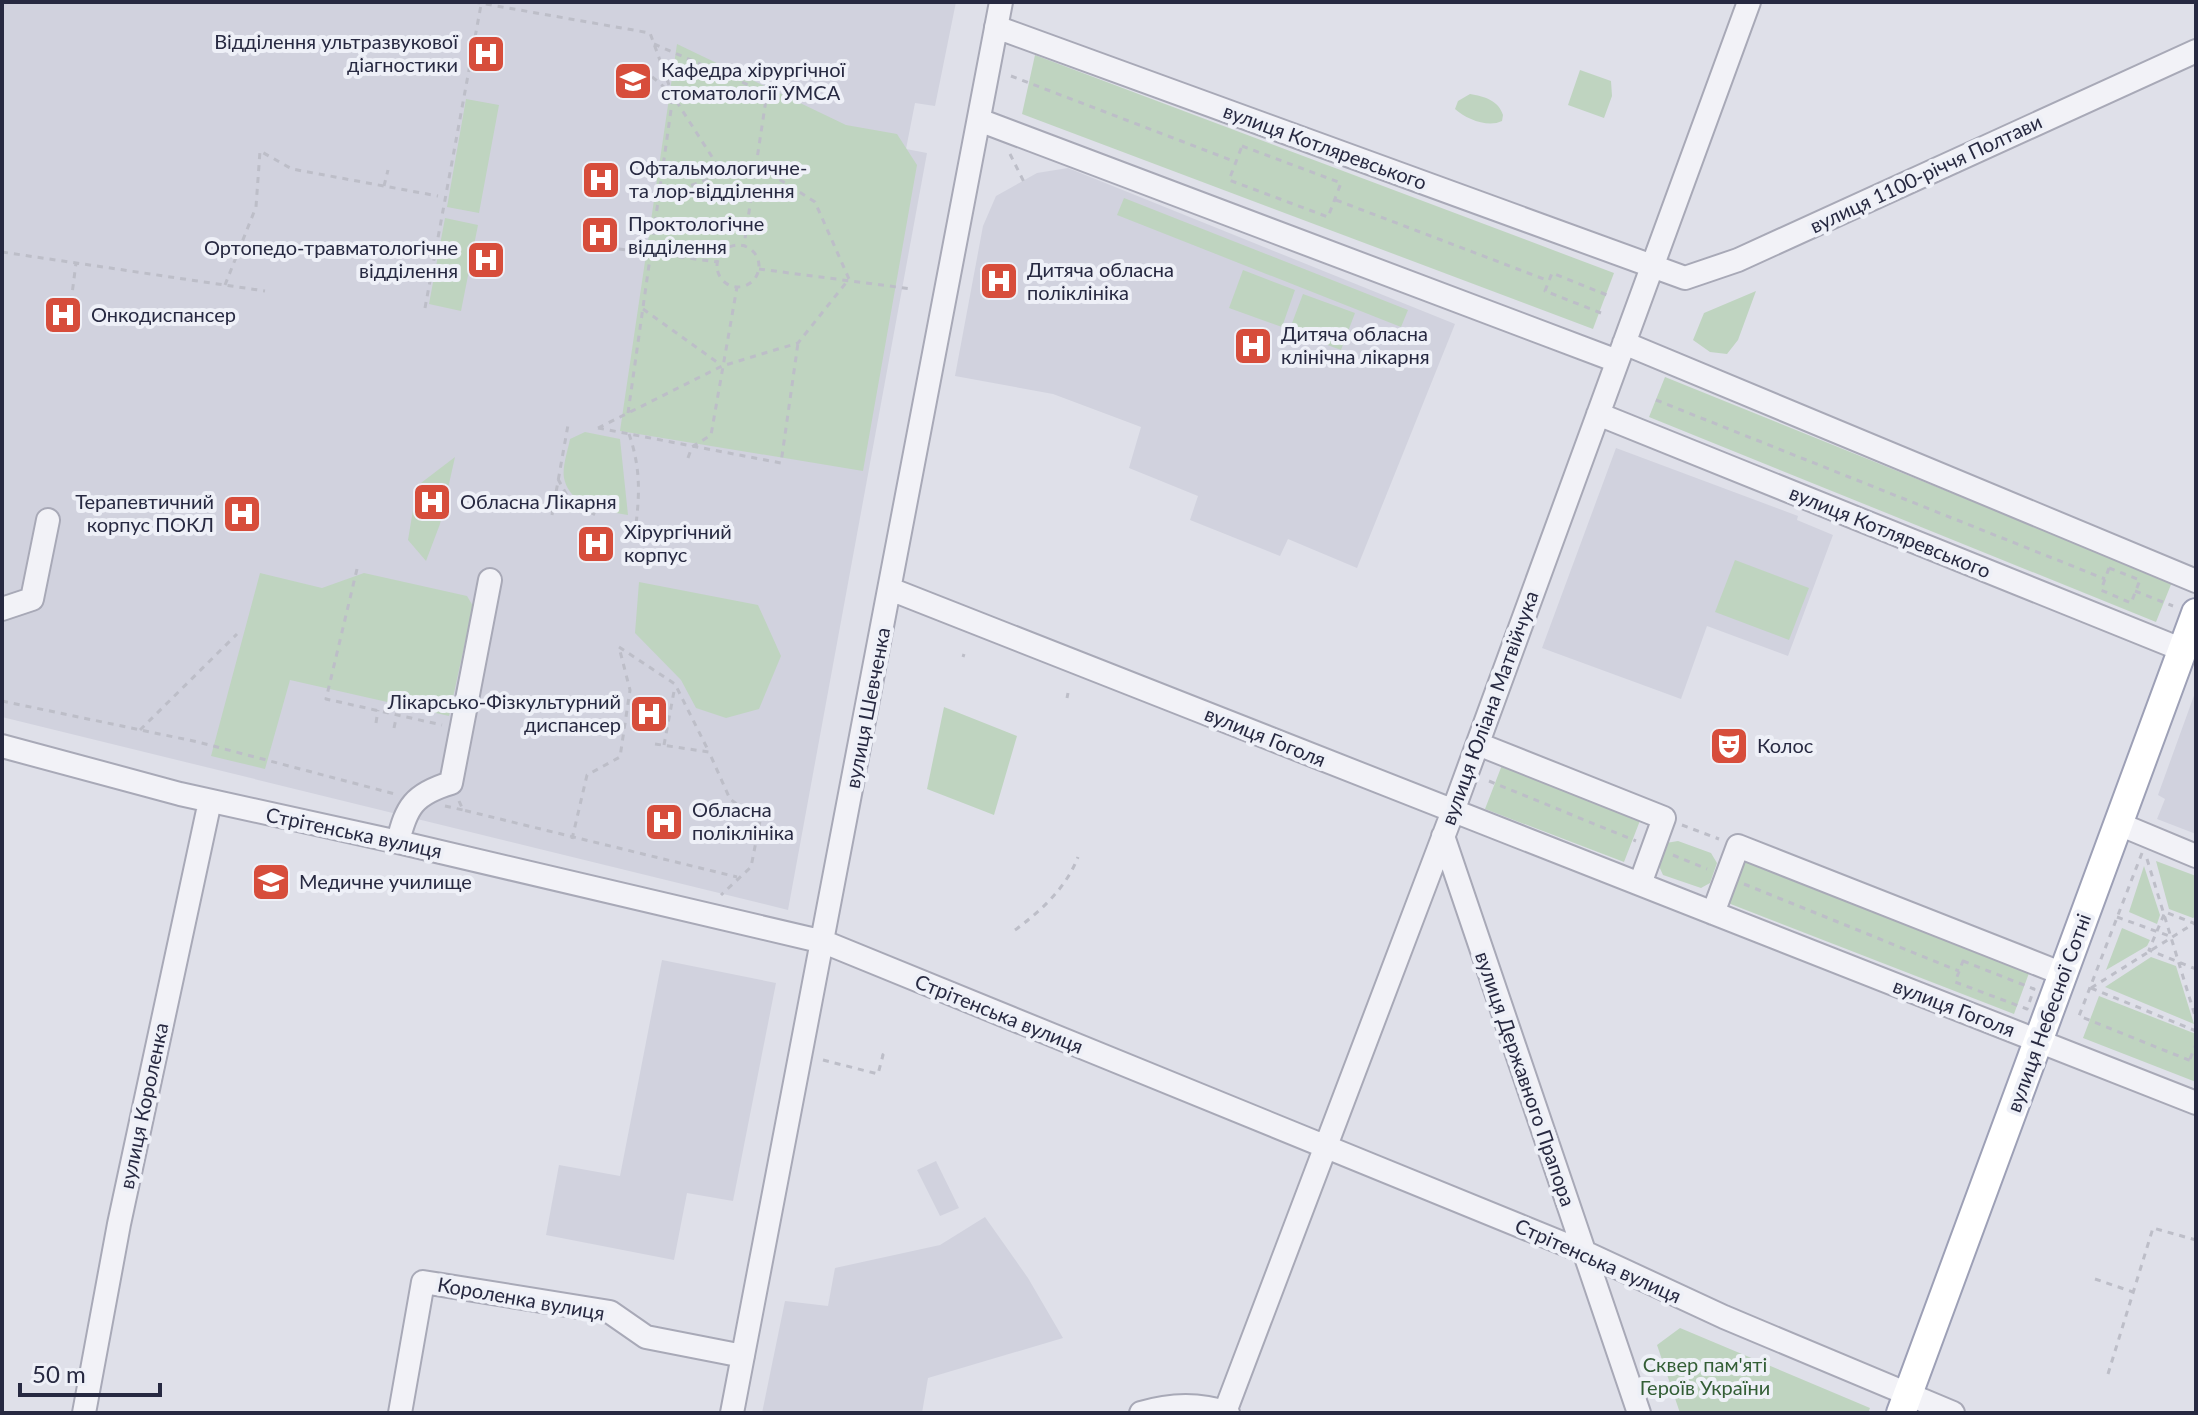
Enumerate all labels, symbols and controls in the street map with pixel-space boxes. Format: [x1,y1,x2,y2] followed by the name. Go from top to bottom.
[214,29,459,76] place label: Відділення ультразвукової діагностики
[465,33,507,75] hospital icon: Відділення ультразвукової діагностики
[661,57,847,104] place label: Кафедра хірургічної стоматології УМСА
[612,60,654,102] school or university icon: Кафедра хірургічної стоматології УМСА
[1220,98,1430,194] street label: вулиця Котляревського
[1806,109,2045,237] street label: вулиця 1100-річчя Полтави
[629,155,807,202] place label: Офтальмологичне- та лор-відділення
[580,159,622,201] hospital icon: Офтальмологичне- та лор-відділення
[628,211,764,258] place label: Проктологічне відділення
[579,214,621,256] hospital icon: Проктологічне відділення
[204,235,458,282] place label: Ортопедо-травматологічне відділення
[465,239,507,281] hospital icon: Ортопедо-травматологічне відділення
[1027,257,1174,304] place label: Дитяча обласна поліклініка
[978,260,1020,302] hospital icon: Дитяча обласна поліклініка
[42,294,84,336] hospital icon: Онкодиспансер
[91,302,236,326] place label: Онкодиспансер
[1281,321,1430,368] place label: Дитяча обласна клінічна лікарня
[1232,325,1274,367] hospital icon: Дитяча обласна клінічна лікарня
[1786,480,1994,582] street label: вулиця Котляревського
[411,481,453,523] hospital icon: Обласна Лікарня
[75,489,214,536] place label: Терапевтичний корпус ПОКЛ
[460,489,617,513] place label: Обласна Лікарня
[221,493,263,535] hospital icon: Терапевтичний корпус ПОКЛ
[624,519,732,566] place label: Хірургічний корпус
[575,523,617,565] hospital icon: Хірургічний корпус
[1435,587,1543,828] street label: вулиця Юліана Матвійчука
[840,625,894,790] street label: вулиця Шевченка
[387,689,621,736] place label: Лікарсько-Фізкультурний диспансер
[628,693,670,735] hospital icon: Лікарсько-Фізкультурний диспансер
[1201,701,1329,771] street label: вулиця Гоголя
[1708,725,1750,767] theatre icon: Колос
[1757,733,1814,757] place label: Колос
[692,797,794,844] place label: Обласна поліклініка
[643,801,685,843] hospital icon: Обласна поліклініка
[264,802,444,862] street label: Стрітенська вулиця
[250,861,292,903] school or university icon: Медичне училище
[299,869,472,893] place label: Медичне училище
[2001,910,2095,1115] street label: вулиця Небесної Сотні
[1471,948,1581,1209] street label: вулиця Державного Прапора
[912,968,1087,1058] street label: Стрітенська вулиця
[1890,973,2019,1041] street label: вулиця Гоголя
[114,1020,172,1191] street label: вулиця Короленка
[1512,1213,1685,1308] street label: Стрітенська вулиця
[436,1271,607,1325] street label: Короленка вулиця
[20,1347,160,1397] scale bar
[1640,1352,1770,1399] park label: Сквер пам'яті Героїв України
[32,1359,86,1388] text: 50 m

